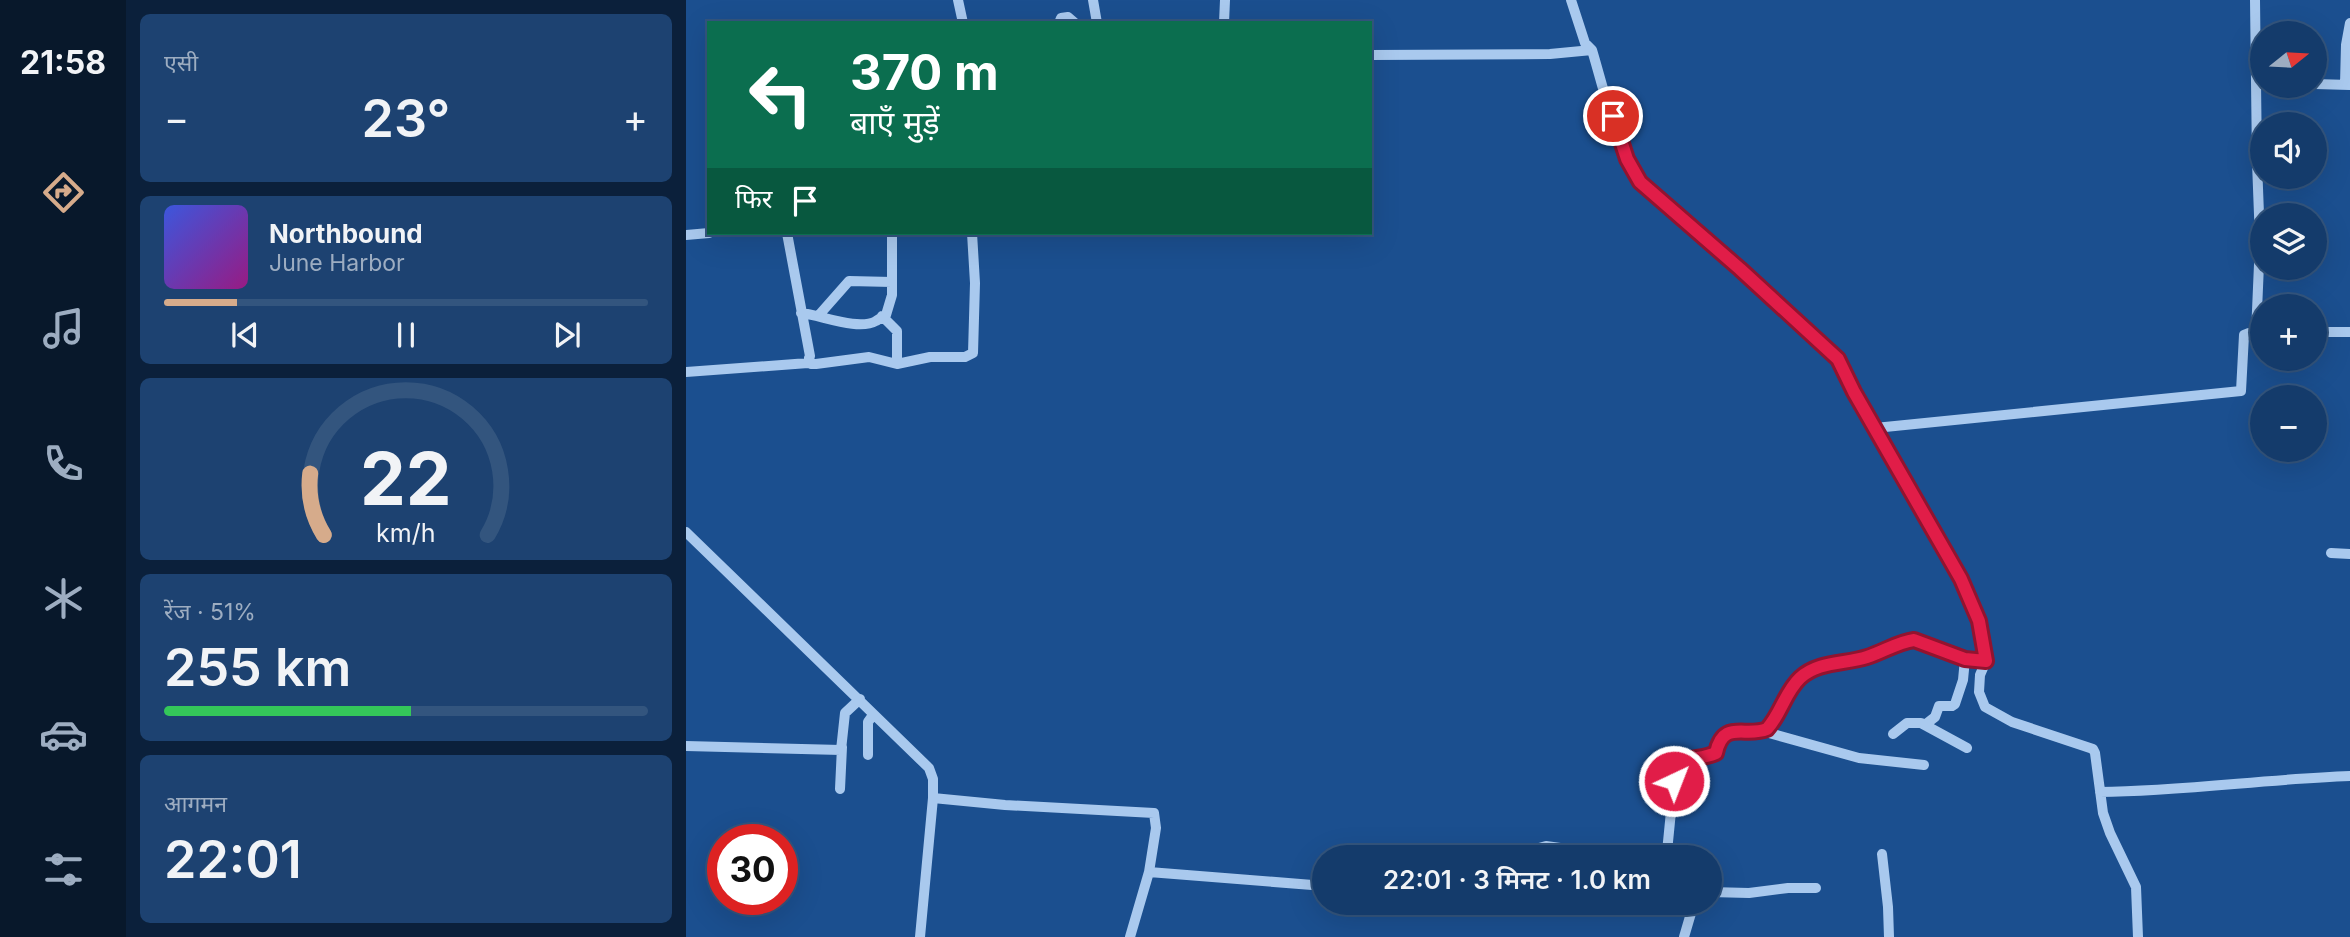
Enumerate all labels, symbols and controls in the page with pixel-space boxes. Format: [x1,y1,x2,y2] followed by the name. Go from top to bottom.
[2250,21,2328,98] north arrow
[2250,21,2327,462] map controls
[20,43,106,82] text: 21:58
[850,43,999,102] text: 370 m
[164,49,198,77] text: एसी
[735,49,826,140] icon: left
[1583,86,1643,146] pin
[362,87,450,150] text: 23°
[164,95,189,141] text: −
[623,95,648,141] text: +
[1594,97,1632,135] icon: arrive
[850,103,940,142] text: बाएँ मुड़ें
[2250,112,2327,189] button: sound
[39,168,88,217] icon: directions
[786,182,824,220] icon: arrive
[735,183,772,214] text: फिर
[2250,203,2327,280] button: layers
[269,218,423,249] text: Northbound
[269,249,405,277] text: June Harbor
[2250,294,2327,371] button: +
[39,304,88,353] icon: music
[226,316,264,354] icon: previous
[387,316,425,354] icon: pause
[548,316,586,354] icon: next
[2250,385,2327,462] button: −
[360,434,452,523] text: 22
[39,439,88,488] icon: phone
[376,517,436,547] text: km/h
[39,574,88,623] icon: climate
[164,598,256,626] text: रेंज · 51%
[164,636,351,699] text: 255 km
[39,710,88,759] icon: car
[1637,744,1711,818] position arrow
[164,790,227,818] text: आगमन
[707,824,798,915] speed limit sign: 30
[164,828,302,891] text: 22:01
[39,845,88,894] icon: filters
[1383,864,1651,895] text: 22:01 · 3 मिनट · 1.0 km

